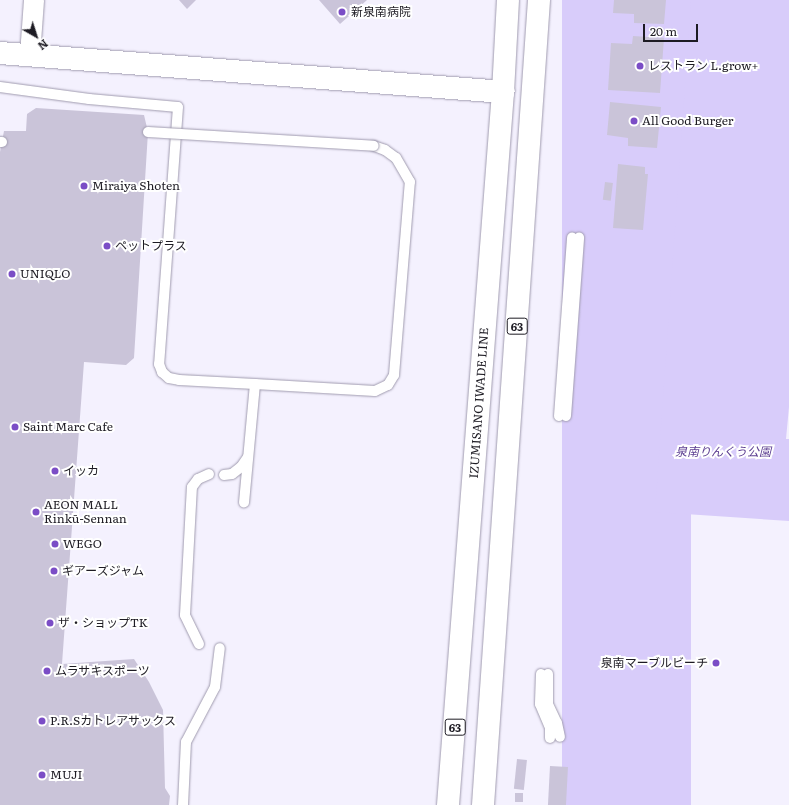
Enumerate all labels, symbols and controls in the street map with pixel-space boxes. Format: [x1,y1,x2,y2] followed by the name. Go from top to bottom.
[351,5,411,19] place label: 新泉南病院
[336,6,348,18] marker: 新泉南病院
[16,16,56,56] north arrow
[645,16,700,42] scale bar
[650,22,677,40] text: 20 m
[35,36,52,54] text: N
[648,59,759,73] place label: レストラン L.grow+
[635,61,645,71] marker: レストラン L.grow+
[642,114,734,128] place label: All Good Burger
[629,116,639,126] marker: All Good Burger
[92,179,180,193] place label: Miraiya Shoten
[79,181,89,191] marker: Miraiya Shoten
[115,239,187,253] place label: ペットプラス
[102,241,112,251] marker: ペットプラス
[20,267,70,281] place label: UNIQLO
[7,269,17,279] marker: UNIQLO
[506,317,528,335] road number: 63
[467,327,491,479] street label: IZUMISANO IWADE LINE
[23,420,113,434] place label: Saint Marc Cafe
[10,422,20,432] marker: Saint Marc Cafe
[675,445,771,459] park label: 泉南りんくう公園
[63,464,99,478] place label: イッカ
[50,466,60,476] marker: イッカ
[44,498,127,526] place label: AEON MALL Rinkū-Sennan
[31,507,41,517] marker: AEON MALL Rinkū-Sennan
[63,537,102,551] place label: WEGO
[50,539,60,549] marker: WEGO
[62,564,145,578] place label: ギアーズジャム
[49,566,59,576] marker: ギアーズジャム
[58,616,148,630] place label: ザ・ショップTK
[45,618,55,628] marker: ザ・ショップTK
[600,656,708,670] place label: 泉南マーブルビーチ
[711,658,721,668] marker: 泉南マーブルビーチ
[55,664,151,678] place label: ムラサキスポーツ
[42,666,52,676] marker: ムラサキスポーツ
[50,714,176,728] place label: P.R.Sカトレアサックス
[37,716,47,726] marker: P.R.Sカトレアサックス
[444,718,466,736] road number: 63
[50,768,83,782] place label: MUJI
[37,770,47,780] marker: MUJI

